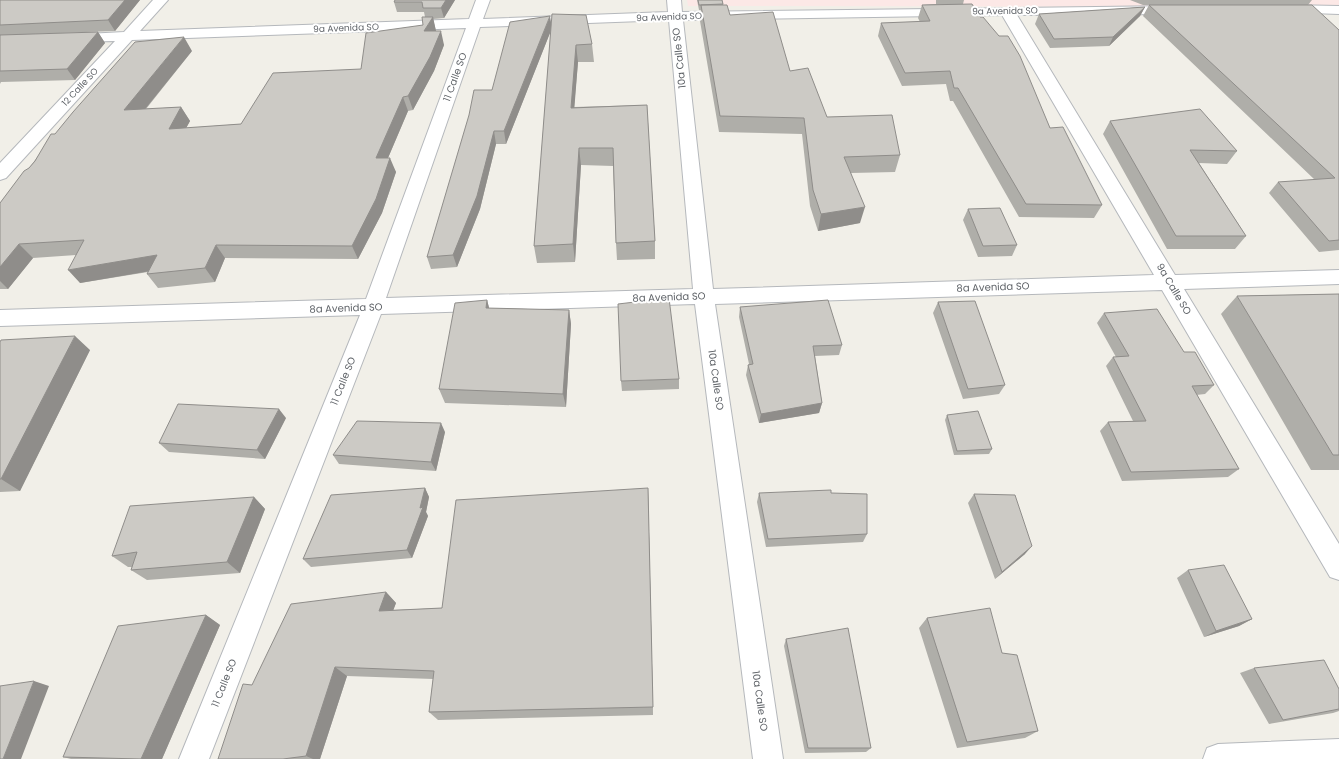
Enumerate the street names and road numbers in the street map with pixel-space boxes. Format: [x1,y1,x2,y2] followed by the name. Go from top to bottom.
[972,4,1038,18] street label: 9a Avenida SO
[636,10,702,24] street label: 9a Avenida SO
[313,21,379,35] street label: 9a Avenida SO
[668,27,690,89] street label: 10a Calle SO
[439,50,471,104] street label: 11 Calle SO
[59,65,101,109] street label: 12 Calle SO
[1153,260,1195,318] street label: 9a Calle SO
[956,278,1030,296] street label: 8a Avenida SO
[632,288,706,306] street label: 8a Avenida SO
[309,299,383,317] street label: 8a Avenida SO
[704,349,728,411] street label: 10a Calle SO
[326,354,360,407] street label: 11 Calle SO
[207,656,241,709] street label: 11 Calle SO
[748,670,772,732] street label: 10a Calle SO

